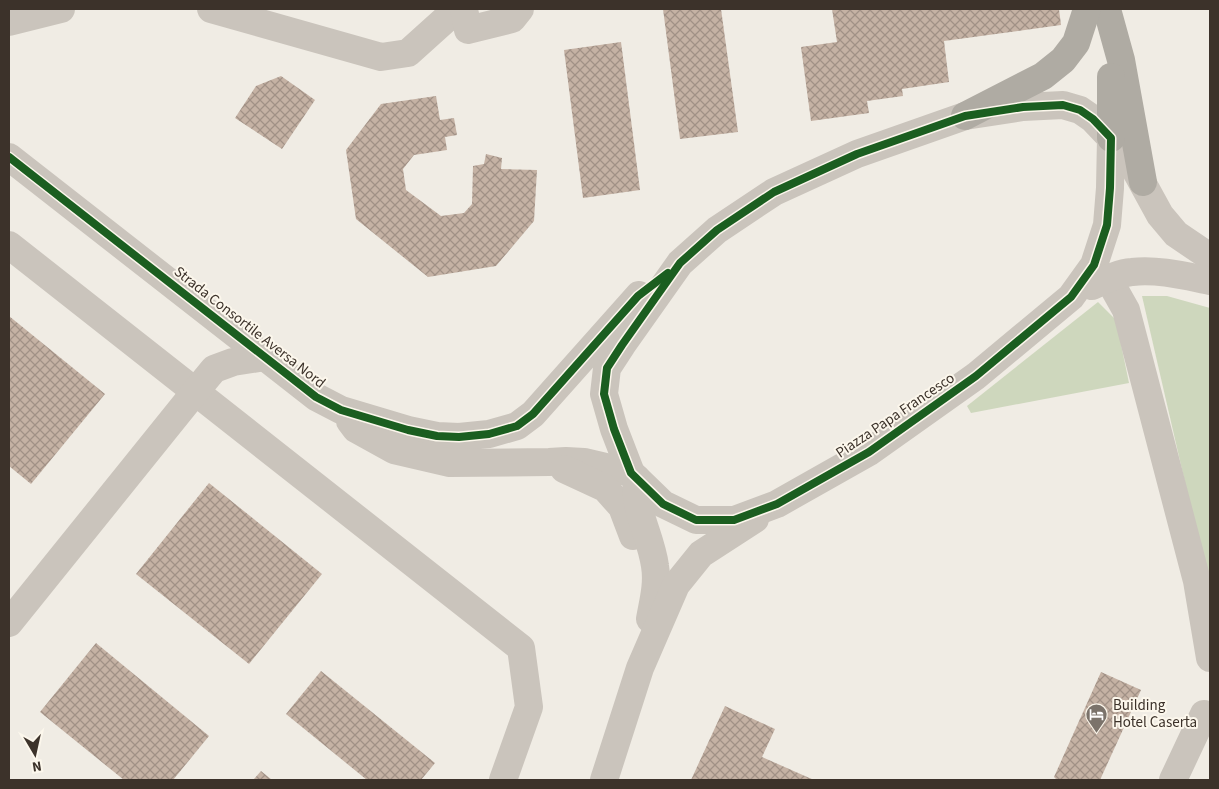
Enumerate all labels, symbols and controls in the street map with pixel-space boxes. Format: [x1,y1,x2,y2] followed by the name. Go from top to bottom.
[169,261,330,393] street label: Strada Consortile Aversa Nord
[832,368,959,463] street label: Piazza Papa Francesco
[1113,695,1197,733] place label: Building Hotel Caserta
[1085,702,1109,733] hotel icon: Building Hotel Caserta
[10,729,60,779] north arrow
[31,755,43,776] text: N

